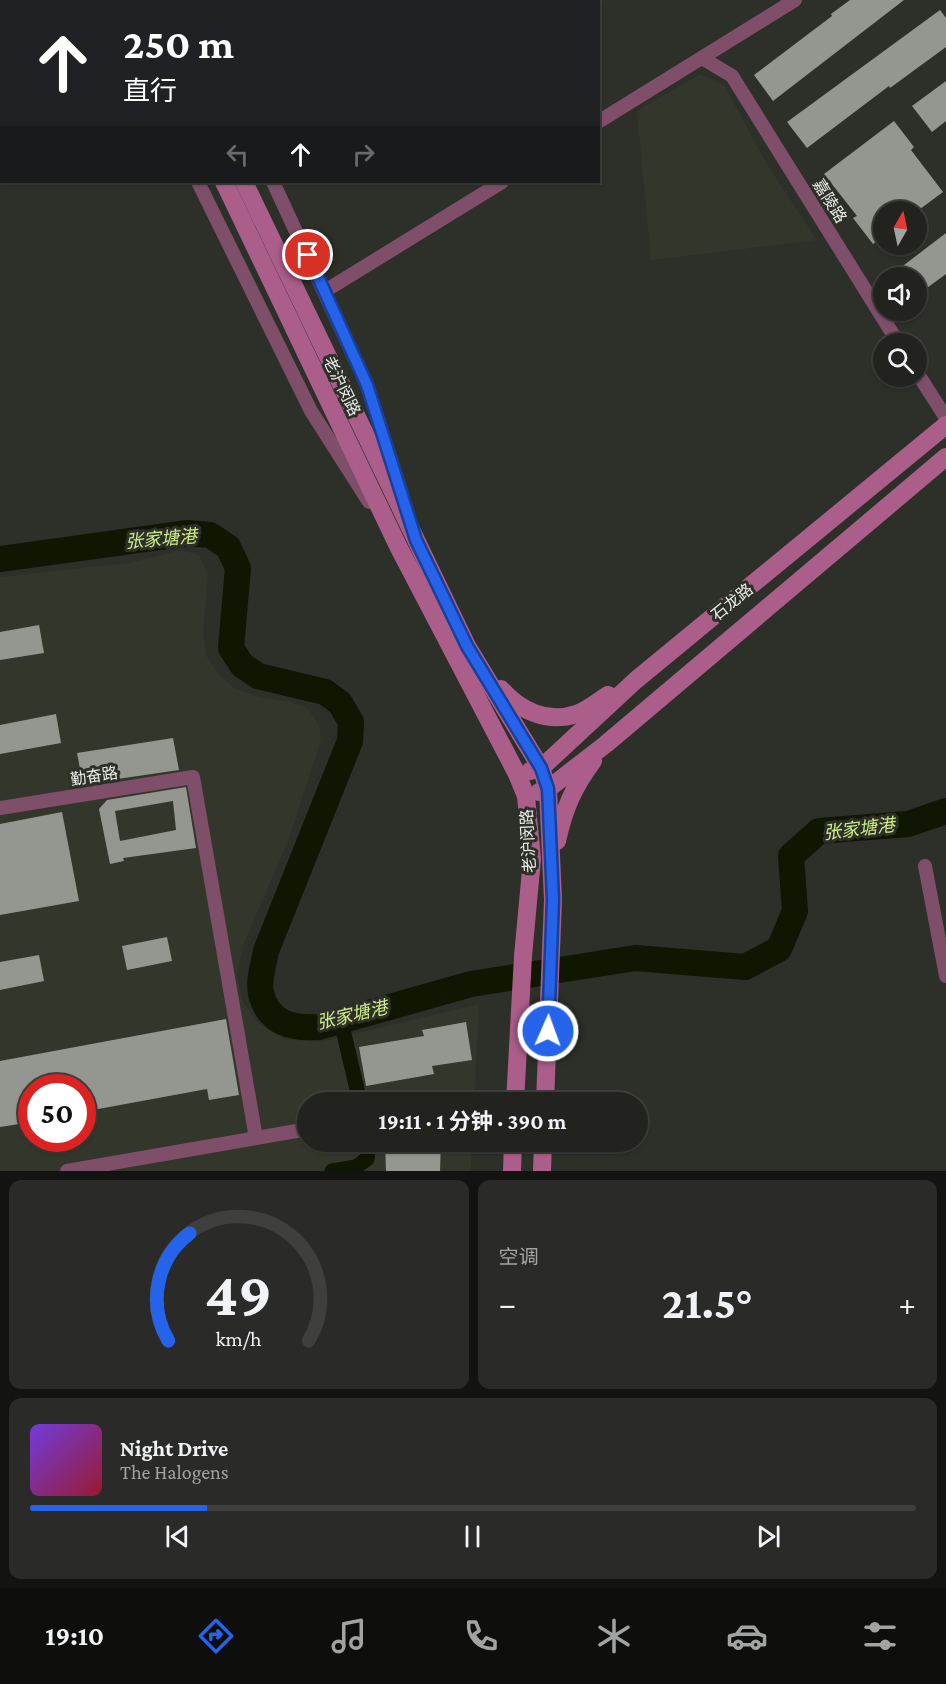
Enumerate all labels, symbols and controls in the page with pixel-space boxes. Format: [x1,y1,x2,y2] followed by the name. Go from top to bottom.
[123,20,234,67] text: 250 m
[24,24,102,102] icon: ahead
[123,76,177,106] text: 直行
[221,138,254,171] icon: left
[284,138,317,171] icon: ahead
[347,138,380,171] icon: right
[810,176,850,226] street label: 嘉陵路
[873,201,927,255] north arrow
[873,201,927,387] map controls
[282,229,333,280] pin
[291,238,324,271] icon: arrive
[873,267,927,321] button: sound
[873,333,927,387] button: search
[320,354,364,418] street label: 老沪闵路
[124,526,201,552] water label: 张家塘港
[708,580,756,624] street label: 石龙路
[69,764,119,788] street label: 勤奋路
[518,809,538,873] street label: 老沪闵路
[822,814,899,843] water label: 张家塘港
[315,996,392,1033] water label: 张家塘港
[516,999,580,1063] position arrow
[18,1074,96,1152] speed limit sign: 50
[379,1109,566,1134] text: 19:11 · 1 分钟 · 390 m
[499,1246,539,1268] text: 空调
[205,1259,272,1328] text: 49
[662,1278,753,1328] text: 21.5°
[499,1285,516,1322] text: −
[899,1285,916,1322] text: +
[216,1328,262,1352] text: km/h
[120,1436,228,1461] text: Night Drive
[120,1461,229,1483] text: The Halogens
[161,1520,194,1553] icon: previous
[456,1520,489,1553] icon: pause
[752,1520,785,1553] icon: next
[195,1615,237,1657] icon: directions
[328,1615,370,1657] icon: music
[460,1615,502,1657] icon: phone
[593,1615,635,1657] icon: climate
[726,1615,768,1657] icon: car
[859,1615,901,1657] icon: filters
[45,1621,104,1651] text: 19:10

